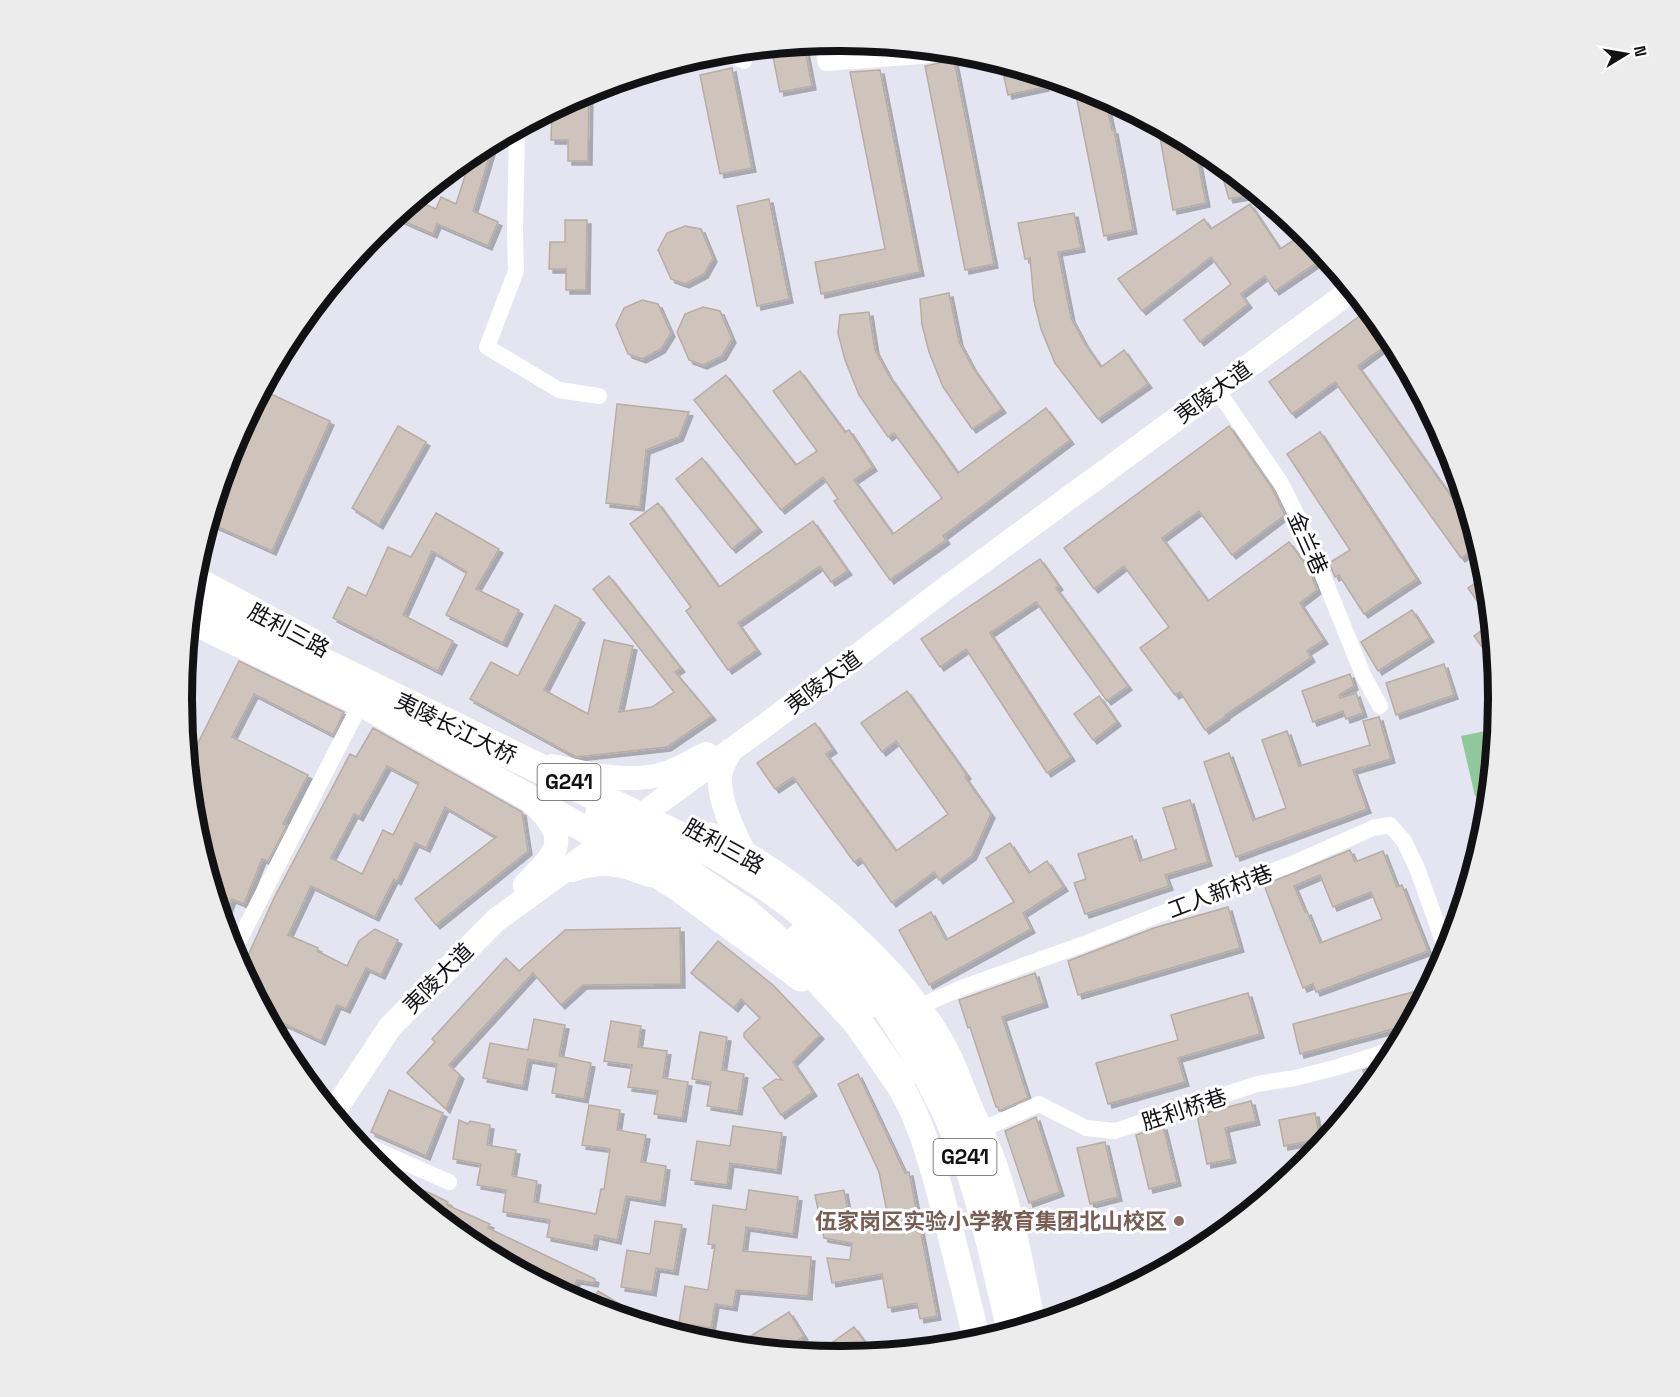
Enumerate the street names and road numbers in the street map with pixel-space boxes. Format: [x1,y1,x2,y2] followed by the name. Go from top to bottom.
[1169,355,1257,429] street label: 夷陵大道
[1282,507,1334,579] street label: 金兰巷
[244,597,334,663] street label: 胜利三路
[779,644,867,720] street label: 夷陵大道
[391,686,521,770] street label: 夷陵长江大桥
[538,764,600,800] road number: G241
[679,812,769,880] street label: 胜利三路
[1164,858,1276,924] street label: 工人新村巷
[397,937,479,1019] street label: 夷陵大道
[1138,1082,1230,1136] street label: 胜利桥巷
[934,1139,996,1175] road number: G241

